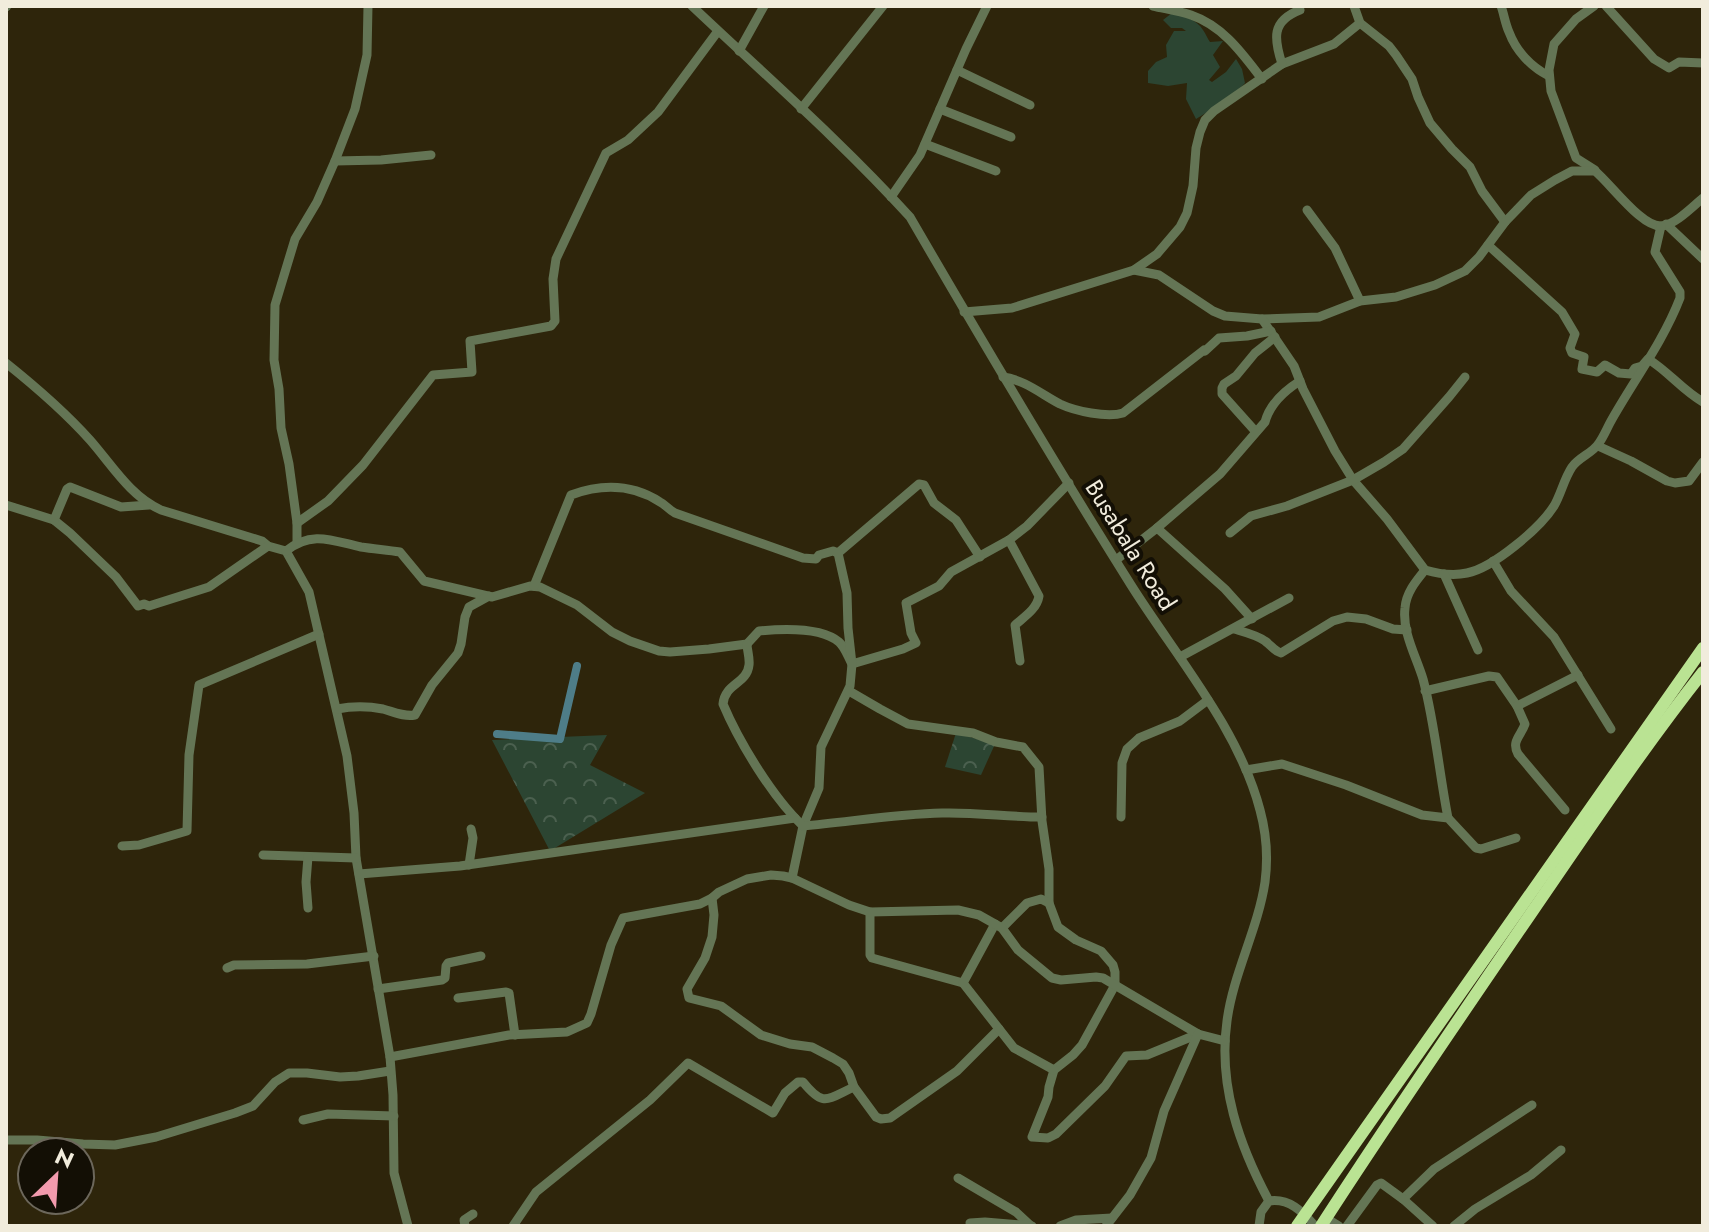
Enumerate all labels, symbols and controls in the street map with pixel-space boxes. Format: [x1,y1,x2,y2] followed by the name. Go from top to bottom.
[1077,473,1185,617] street label: Busabala Road
[16,1136,96,1216] north arrow
[50,1140,79,1176] text: N

